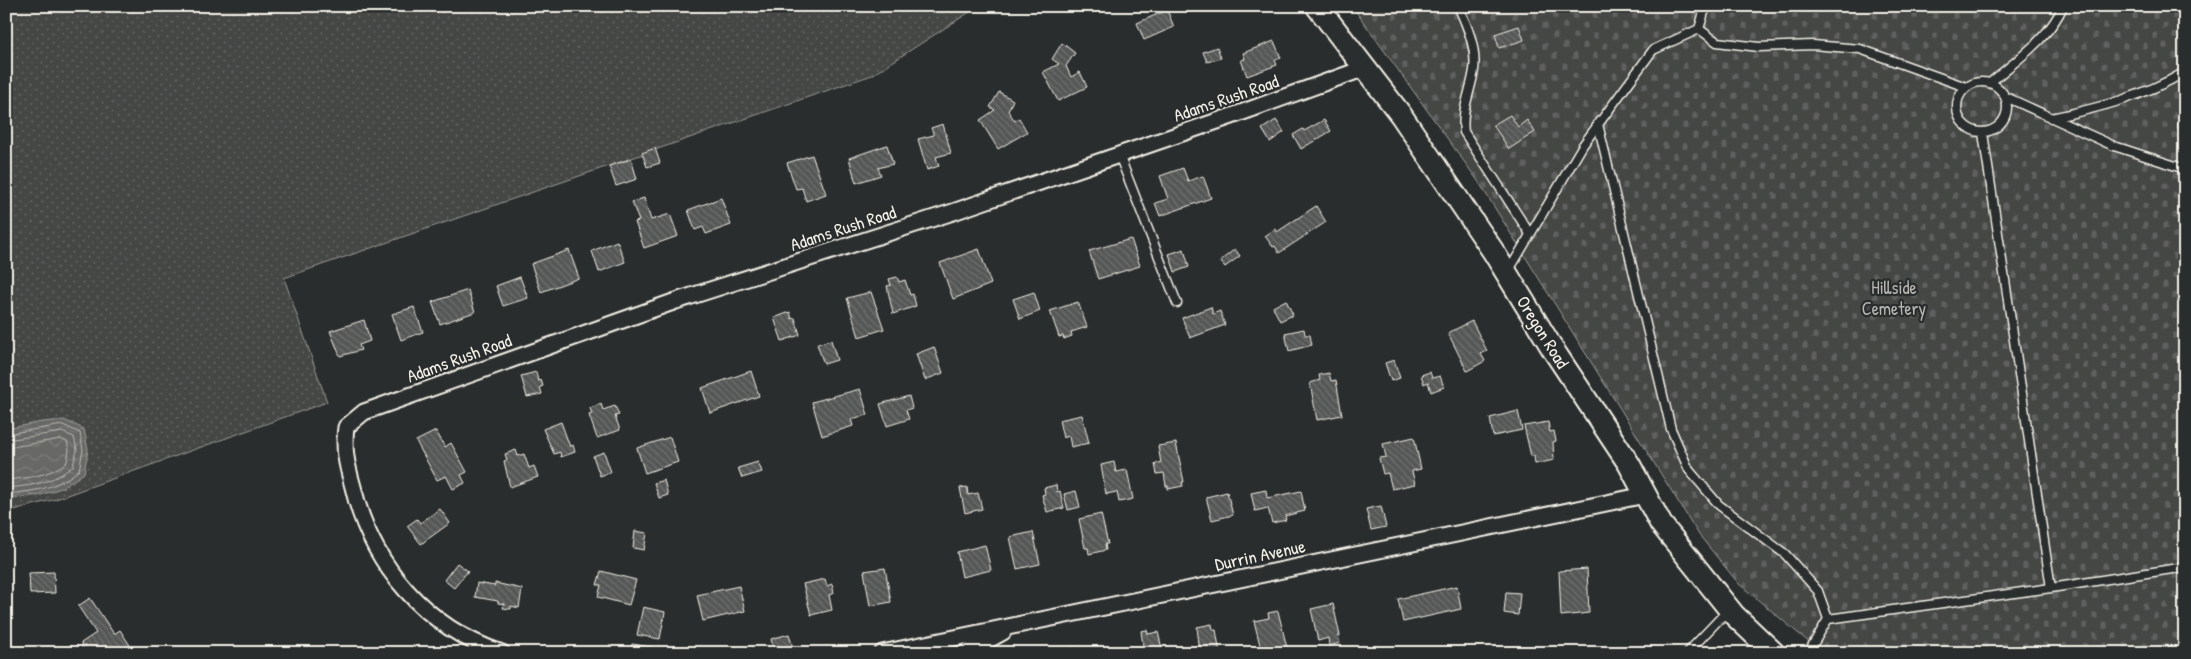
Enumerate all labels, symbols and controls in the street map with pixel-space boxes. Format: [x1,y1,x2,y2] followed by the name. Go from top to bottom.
[1170,68,1282,128] street label: Adams Rush Road
[787,199,899,257] street label: Adams Rush Road
[1862,275,1927,321] park label: Hillside Cemetery
[1511,291,1575,373] street label: Oregon Road
[403,327,515,389] street label: Adams Rush Road
[1213,533,1307,577] street label: Durrin Avenue

